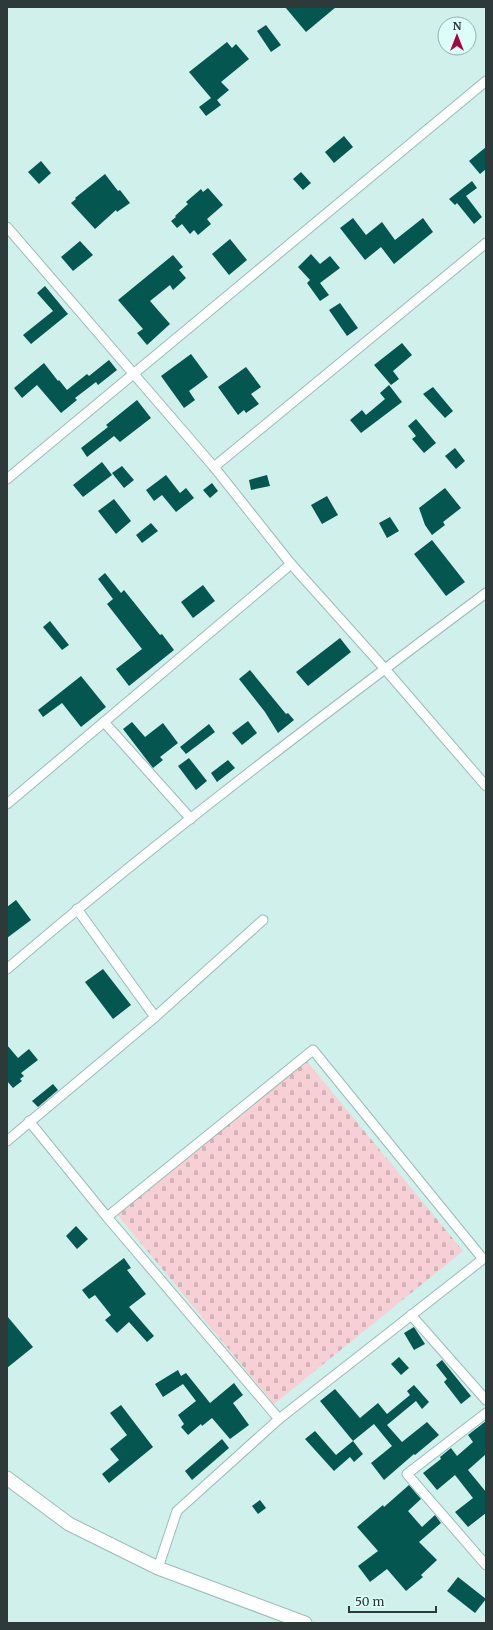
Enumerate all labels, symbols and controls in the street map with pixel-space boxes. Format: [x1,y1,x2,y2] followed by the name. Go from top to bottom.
[437,16,477,56] north arrow
[453,19,462,33] text: N
[349,1588,436,1614] scale bar
[355,1594,384,1609] text: 50 m

